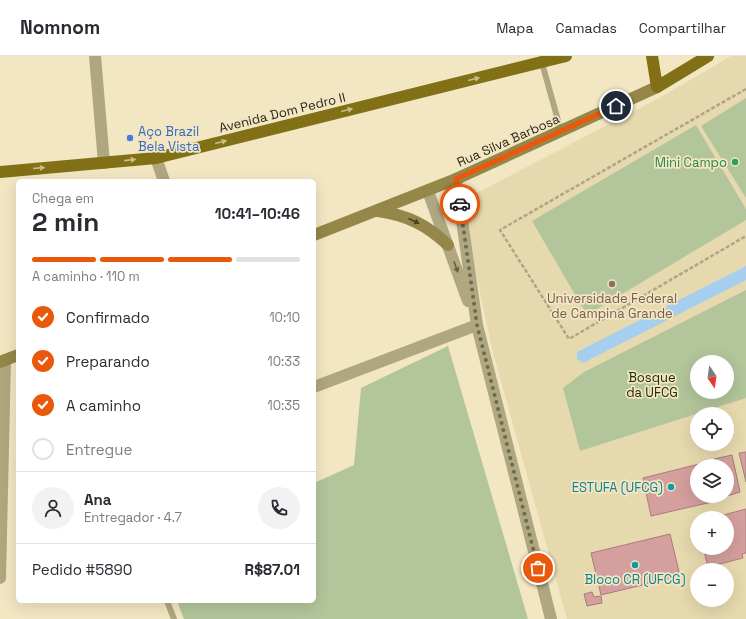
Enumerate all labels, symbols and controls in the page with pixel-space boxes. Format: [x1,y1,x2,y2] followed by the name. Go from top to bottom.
[20,15,100,40] text: Nomnom
[496,19,533,37] text: Mapa
[555,19,617,37] text: Camadas
[639,19,726,37] text: Compartilhar
[468,76,480,82] one-way arrow
[217,89,347,136] street label: Avenida Dom Pedro II
[599,89,633,123] pin
[605,95,627,117] icon: home
[341,107,354,113] one-way arrow
[454,110,563,171] street label: Rua Silva Barbosa
[138,123,200,155] place label: Aço Brazil Bela Vista
[125,133,135,143] marker: Aço Brazil Bela Vista
[215,138,227,144] one-way arrow
[655,154,727,171] place label: Mini Campo
[124,157,136,164] one-way arrow
[730,157,740,167] marker: Mini Campo
[33,165,45,172] one-way arrow
[440,184,480,224] courier
[32,190,94,207] text: Chega em
[449,193,471,215] icon: car
[215,204,300,223] text: 10:41–10:46
[32,205,99,239] text: 2 min
[409,218,421,224] one-way arrow
[453,261,459,273] one-way arrow
[32,268,140,285] text: A caminho · 110 m
[607,279,617,289] marker: Universidade Federal de Campina Grande
[547,290,677,322] place label: Universidade Federal de Campina Grande
[32,306,54,328] icon: check
[66,308,150,327] text: Confirmado
[269,309,300,326] text: 10:10
[32,350,54,372] icon: check
[66,352,150,371] text: Preparando
[267,353,300,370] text: 10:33
[690,355,734,399] north arrow
[690,355,734,607] map controls
[626,369,678,401] park label: Bosque da UFCG
[32,394,54,416] icon: check
[66,396,141,415] text: A caminho
[267,397,300,414] text: 10:35
[690,407,734,451] button: locate
[66,440,132,459] text: Entregue
[690,459,734,503] button: layers
[572,479,663,496] place label: ESTUFA (UFCG)
[666,482,676,492] marker: ESTUFA (UFCG)
[32,487,74,529] button: person
[258,487,300,529] button: phone
[84,490,111,509] text: Ana
[84,509,182,526] text: Entregador · 4.7
[690,511,734,555] button: +
[521,551,555,585] pin
[527,557,549,579] icon: bag
[32,560,132,579] text: Pedido #5890
[244,560,300,579] text: R$87.01
[630,560,640,570] marker: Bloco CR (UFCG)
[690,563,734,607] button: −
[584,571,686,588] place label: Bloco CR (UFCG)

